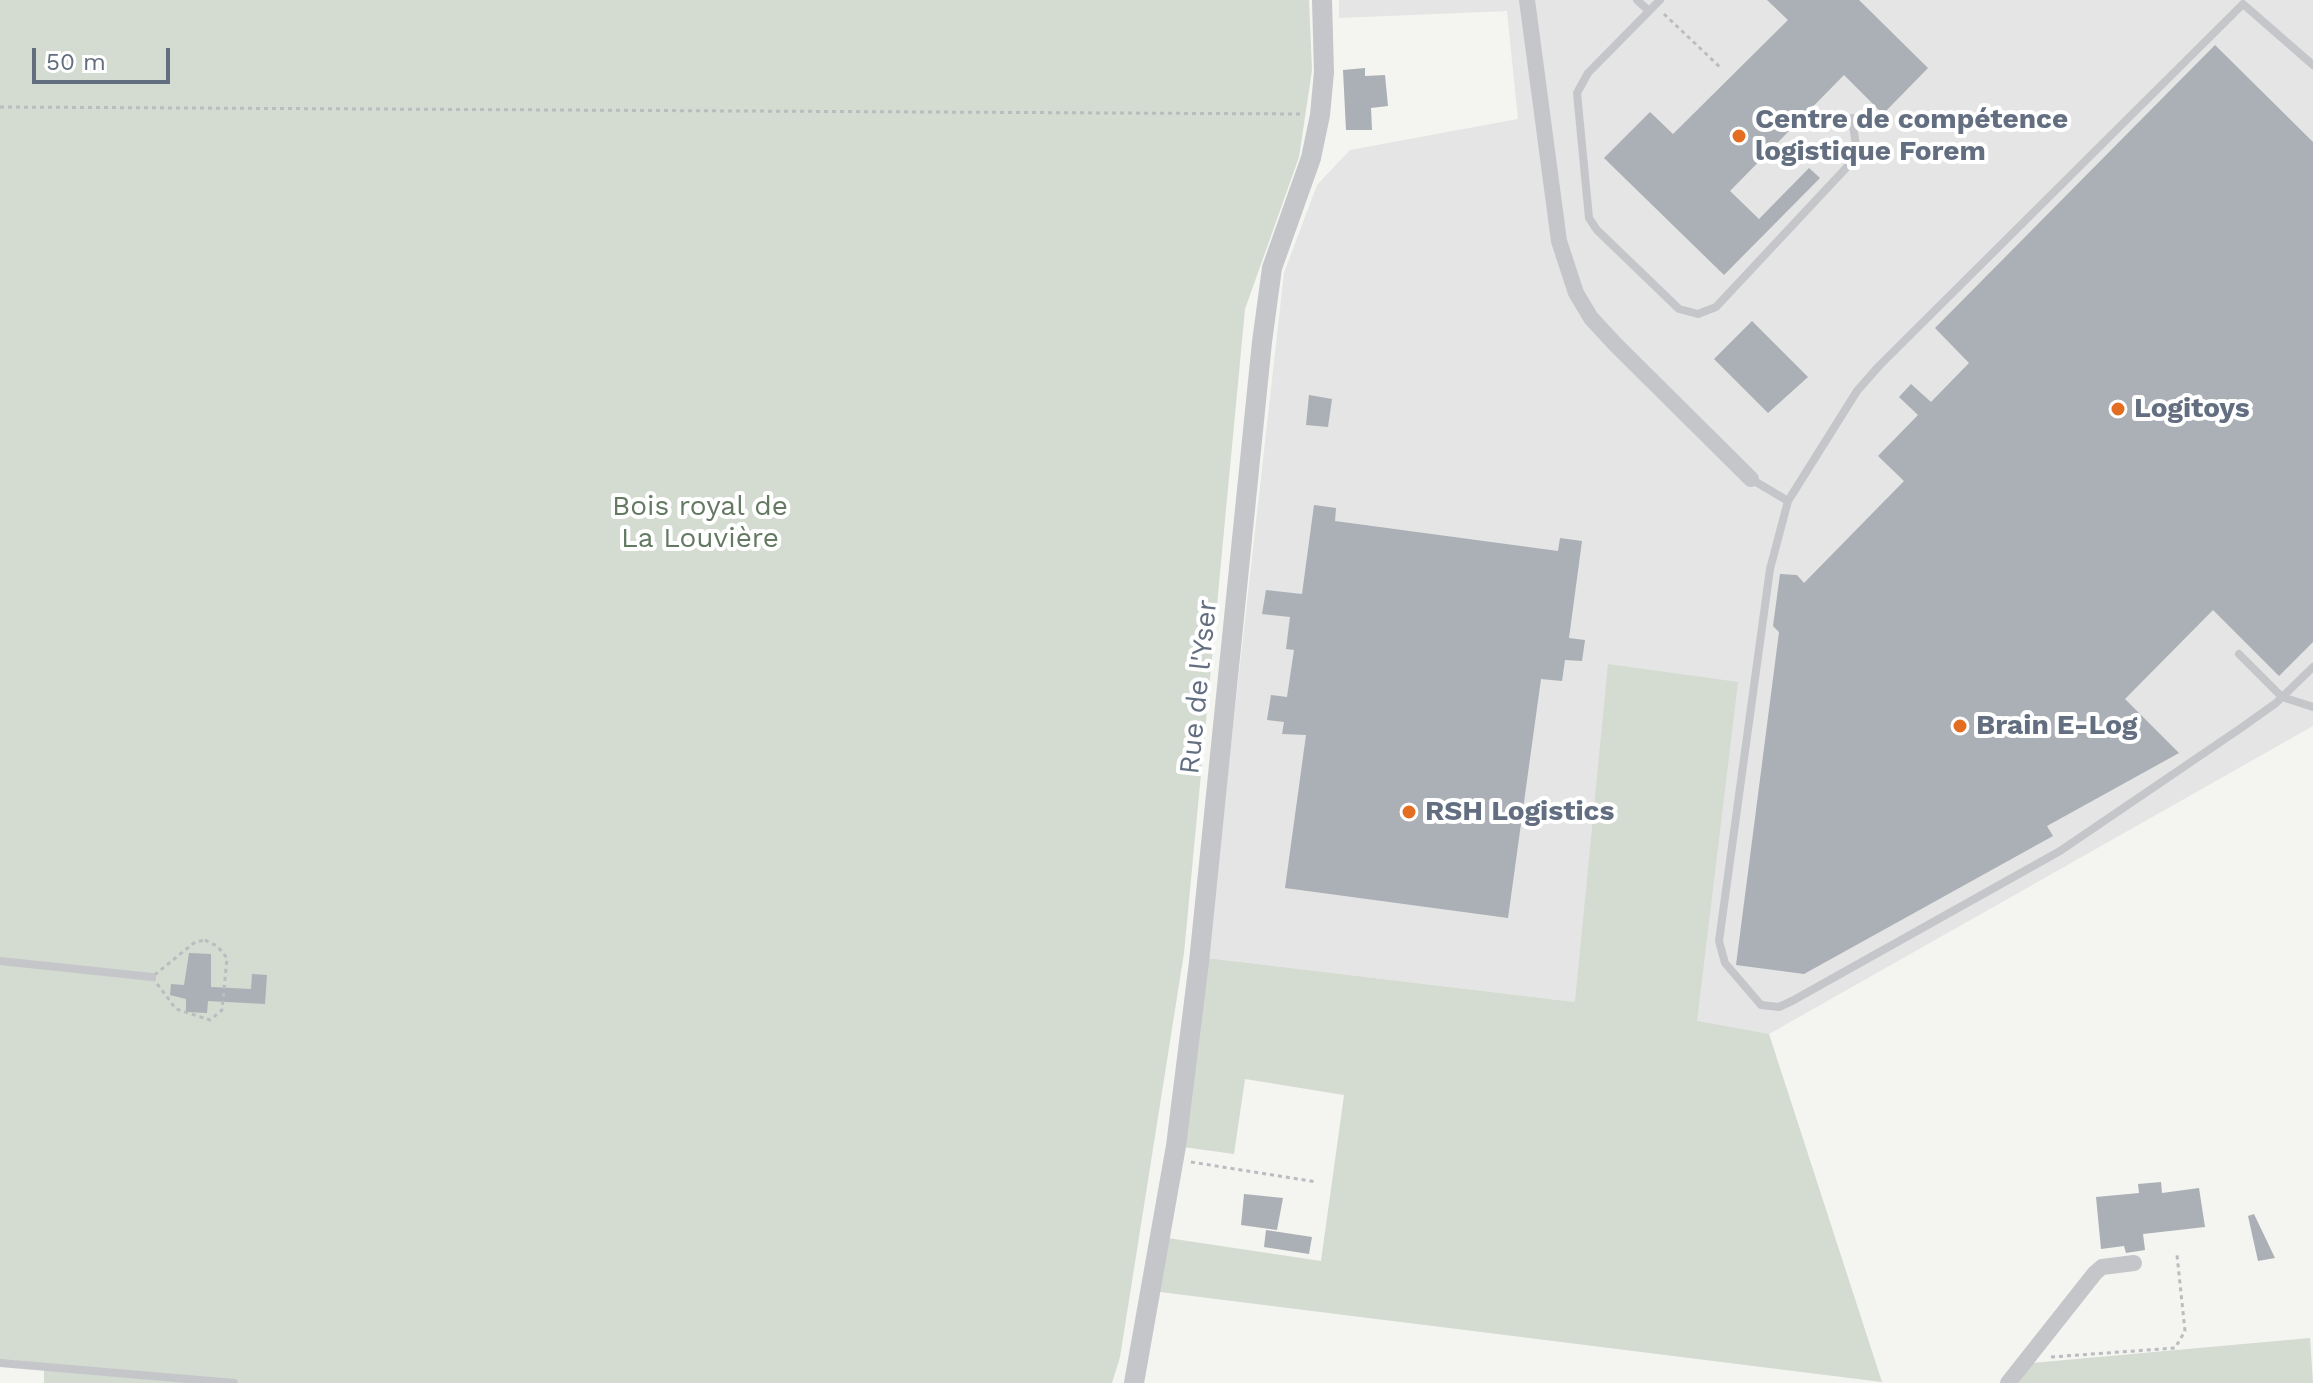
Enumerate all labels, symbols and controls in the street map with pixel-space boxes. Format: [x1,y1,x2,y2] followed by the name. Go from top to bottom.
[36,32,174,82] scale bar
[46,48,106,76] text: 50 m
[1755,103,2068,169] place label: Centre de compétence logistique Forem
[1730,127,1748,145] marker: Centre de compétence logistique Forem
[2134,392,2250,426] place label: Logitoys
[2109,400,2127,418] marker: Logitoys
[612,490,788,556] park label: Bois royal de La Louvière
[1173,598,1225,776] street label: Rue de l'Yser
[1976,709,2137,743] place label: Brain E-Log
[1951,717,1969,735] marker: Brain E-Log
[1425,795,1614,829] place label: RSH Logistics
[1400,803,1418,821] marker: RSH Logistics

